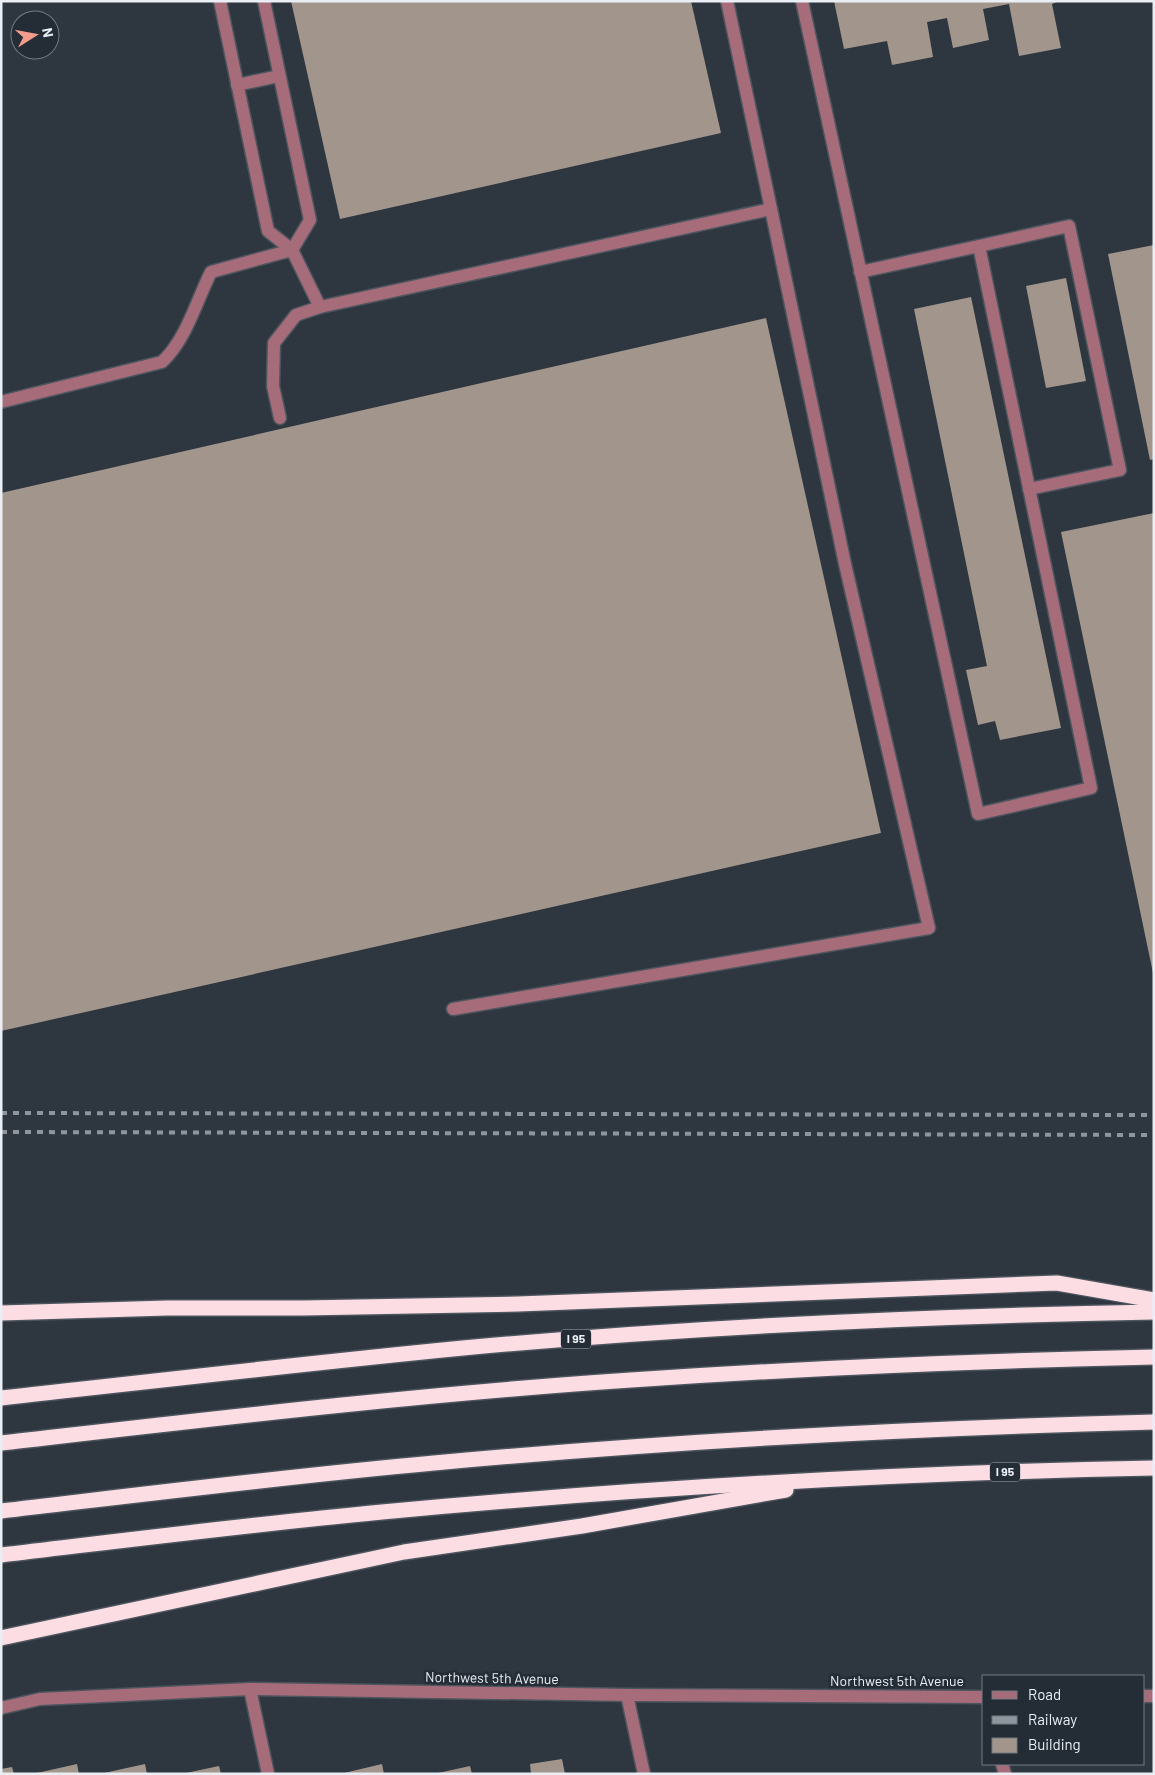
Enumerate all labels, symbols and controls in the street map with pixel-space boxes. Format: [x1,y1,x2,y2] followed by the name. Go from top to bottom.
[10,10,60,60] north arrow
[39,26,57,39] text: N
[561,1330,591,1348] road number: I 95
[990,1462,1020,1481] road number: I 95
[425,1668,559,1687] street label: Northwest 5th Avenue
[830,1672,964,1689] street label: Northwest 5th Avenue
[982,1675,1145,1765] legend
[1028,1685,1061,1703] text: Road
[1028,1710,1077,1728] text: Railway
[1028,1735,1081,1753] text: Building

